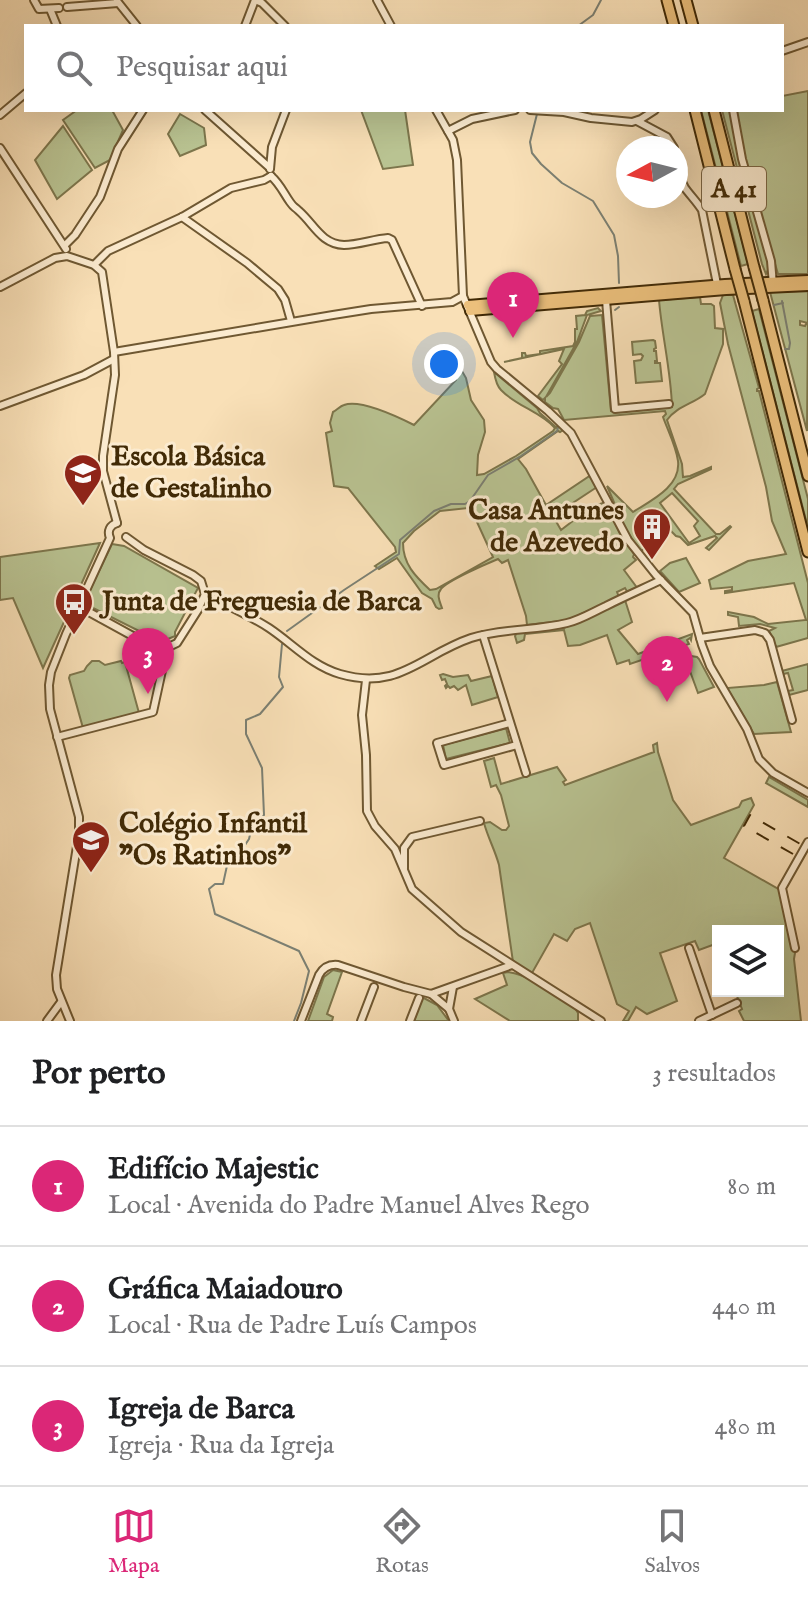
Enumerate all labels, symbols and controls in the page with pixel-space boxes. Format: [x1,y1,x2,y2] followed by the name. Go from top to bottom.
[24,24,784,112] search box
[52,46,96,90] icon: search
[116,49,288,87] text: Pesquisar aqui
[616,136,688,208] north arrow
[702,167,766,211] road number: A 41
[487,272,539,338] pin: 1
[424,344,464,384] your location
[111,440,272,507] place label: Escola Básica de Gestalinho
[62,452,104,507] school or university icon: Escola Básica de Gestalinho
[468,494,624,561] place label: Casa Antunes de Azevedo
[631,506,673,561] building icon: Casa Antunes de Azevedo
[53,581,95,636] bus stop icon: Junta de Freguesia de Barca
[98,585,422,620] place label: Junta de Freguesia de Barca
[122,628,174,694] pin: 3
[641,636,693,702] pin: 2
[119,807,308,874] place label: Colégio Infantil "Os Ratinhos"
[70,819,112,874] school or university icon: Colégio Infantil "Os Ratinhos"
[712,925,784,997] map controls
[712,925,784,997] button: layers
[32,1052,166,1095] text: Por perto
[652,1057,776,1090] text: 3 resultados
[108,1151,319,1189] text: Edifício Majestic
[53,1170,63,1203] text: 1
[727,1170,776,1203] text: 80 m
[108,1189,590,1222] text: Local · Avenida do Padre Manuel Alves Rego
[108,1271,343,1309] text: Gráfica Maiadouro
[52,1290,64,1323] text: 2
[712,1290,776,1323] text: 440 m
[108,1309,477,1342] text: Local · Rua de Padre Luís Campos
[108,1391,295,1429] text: Igreja de Barca
[53,1410,63,1443] text: 3
[715,1410,776,1443] text: 480 m
[108,1429,334,1462] text: Igreja · Rua da Igreja
[108,1504,160,1580] tab: Mapa
[375,1504,429,1580] tab: Rotas
[644,1504,700,1580] tab: Salvos

